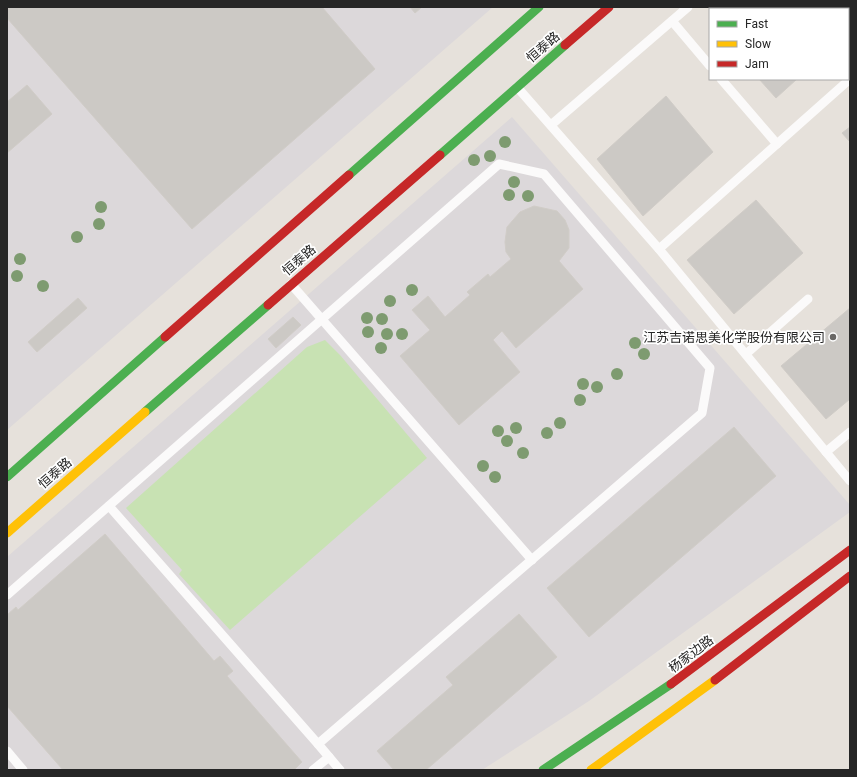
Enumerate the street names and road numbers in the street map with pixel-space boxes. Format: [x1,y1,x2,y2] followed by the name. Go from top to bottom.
[523,29,563,65] street label: 恒泰路
[279,242,319,278] street label: 恒泰路
[35,455,75,491] street label: 恒泰路
[666,632,716,676] street label: 杨家边路

